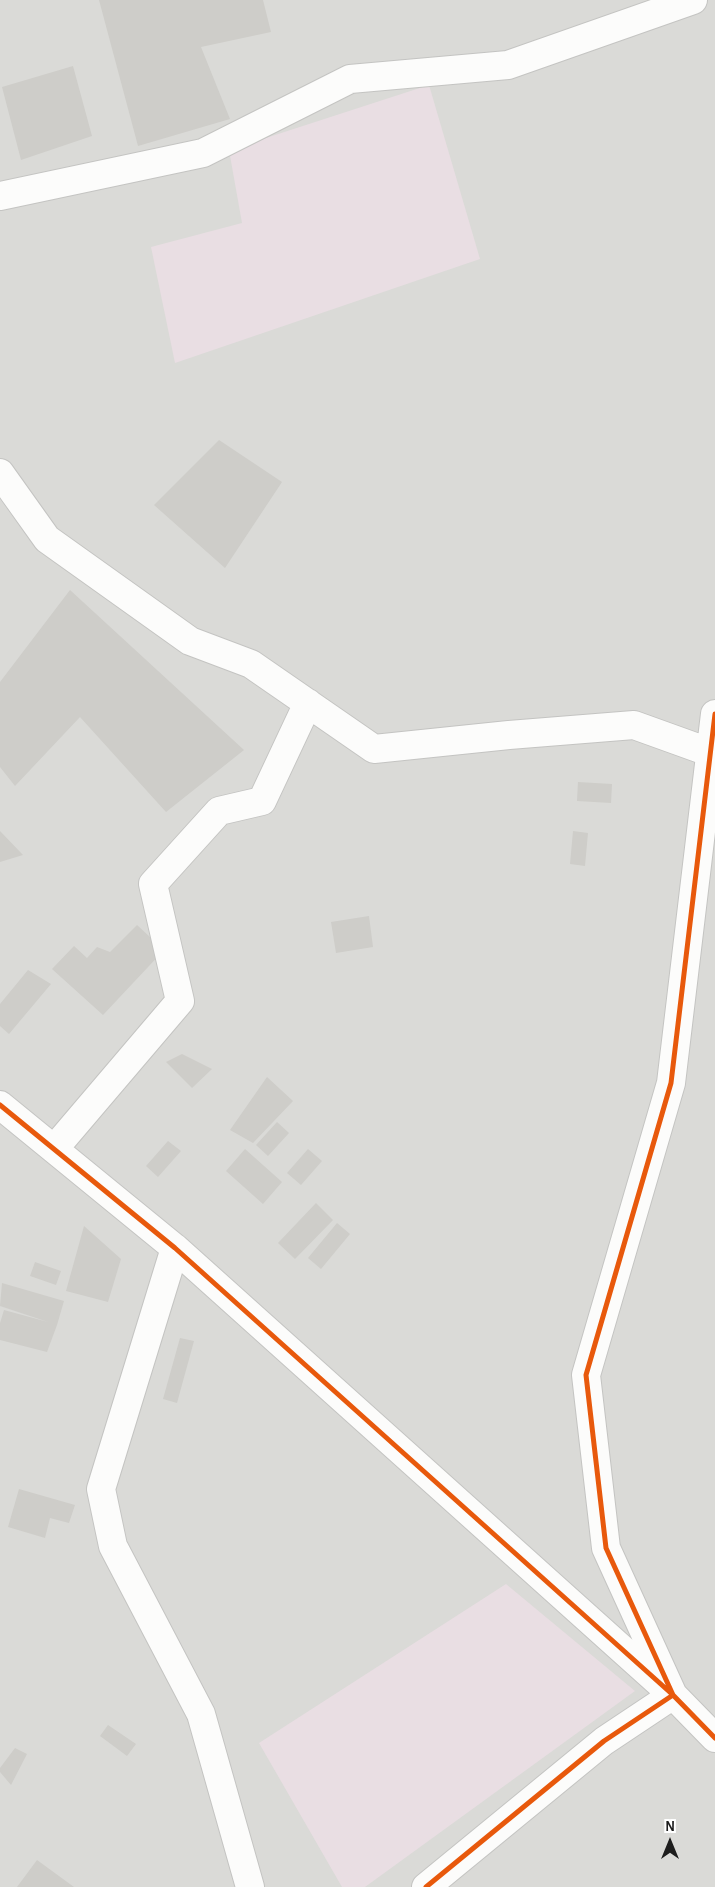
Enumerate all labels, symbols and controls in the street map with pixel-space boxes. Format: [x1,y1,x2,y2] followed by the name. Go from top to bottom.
[645,1817,695,1867] north arrow
[665,1820,675,1834] text: N

